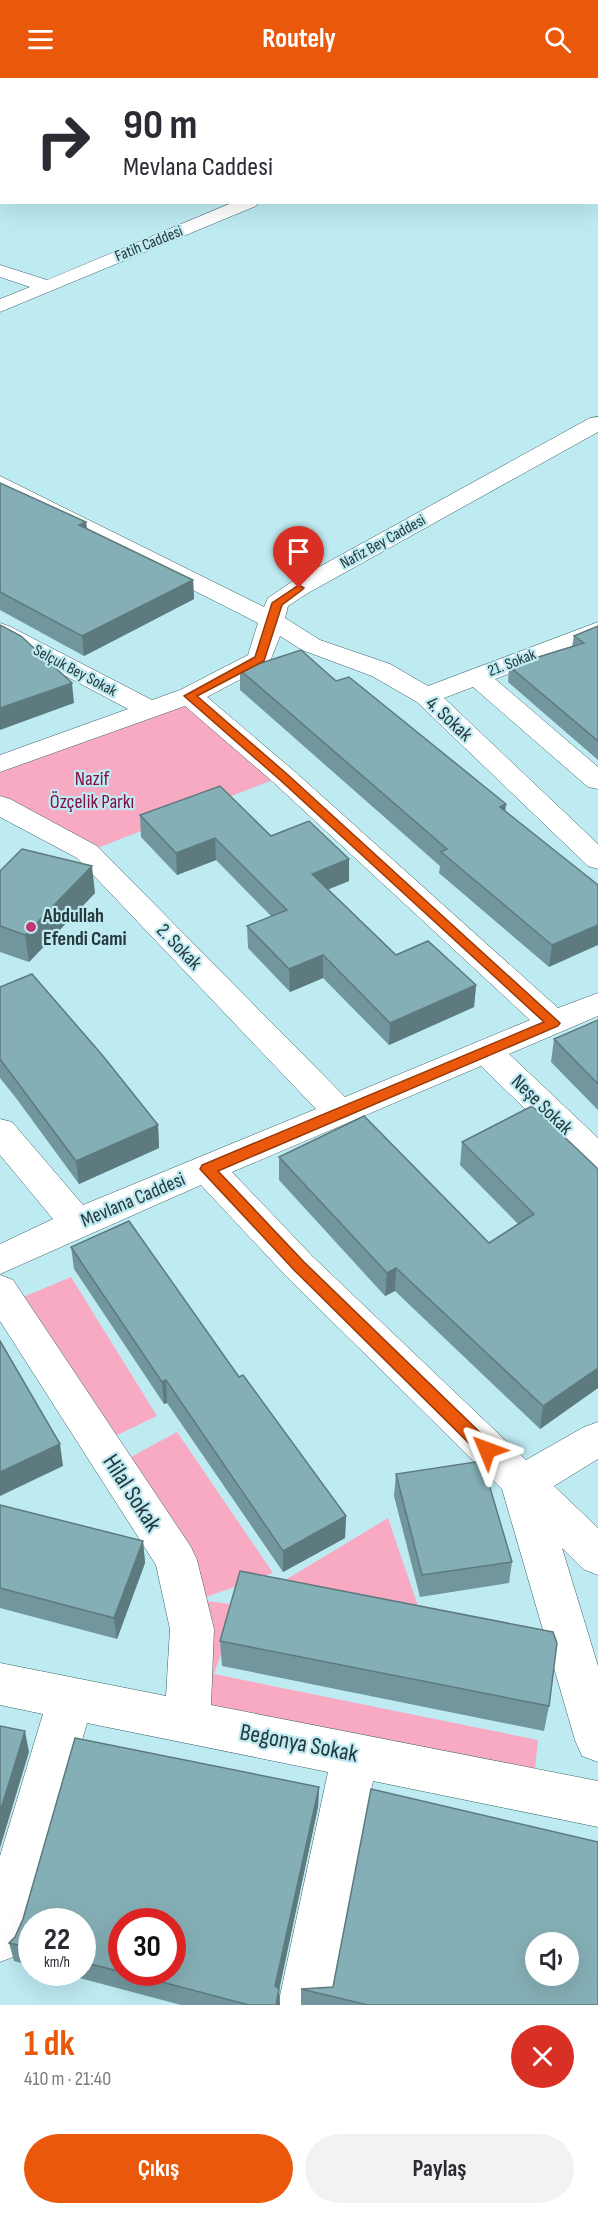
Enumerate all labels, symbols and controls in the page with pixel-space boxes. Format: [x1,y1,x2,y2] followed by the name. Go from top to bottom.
[24,23,57,56] icon: menu
[262,23,336,55] text: Routely
[541,23,574,56] icon: search
[123,100,197,151] text: 90 m
[24,102,102,180] icon: right
[123,151,273,183] text: Mevlana Caddesi
[112,222,186,266] street label: Fatih Caddesi
[337,511,429,573] street label: Nafiz Bey Caddesi
[273,526,324,588] pin
[282,535,315,568] icon: arrive
[30,641,120,701] street label: Selçuk Bey Sokak
[485,645,539,681] street label: 21. Sokak
[421,691,478,747] street label: 4. Sokak
[50,767,134,814] park label: Nazif Özçelik Parkı
[42,904,127,951] place label: Abdullah Efendi Cami
[151,919,207,975] street label: 2. Sokak
[24,920,38,934] marker: Abdullah Efendi Cami
[506,1070,578,1140] street label: Neşe Sokak
[77,1167,189,1233] street label: Mevlana Caddesi
[455,1418,519,1482] position arrow
[96,1449,168,1537] street label: Hilal Sokak
[237,1717,361,1769] street label: Begonya Sokak
[108,1908,186,1986] speed limit sign: 30
[44,1922,70,1958] text: 22
[525,1932,579,1986] map controls
[525,1932,579,1986] button: sound
[44,1953,70,1972] text: km/h
[24,2023,75,2066] text: 1 dk
[511,2025,574,2088] button: close
[24,2067,111,2091] text: 410 m · 21:40
[24,2134,293,2203] button: Çıkış
[305,2134,574,2203] button: Paylaş

